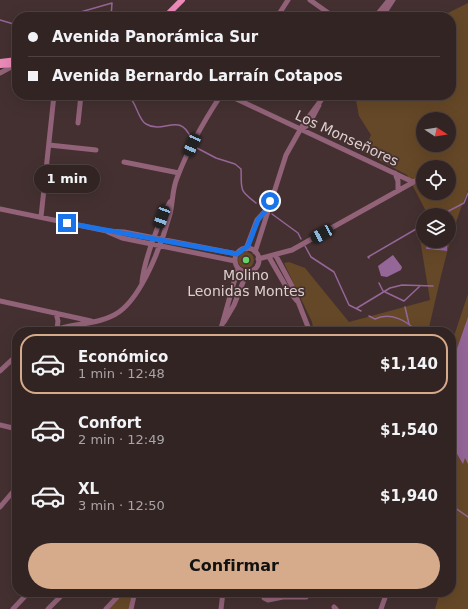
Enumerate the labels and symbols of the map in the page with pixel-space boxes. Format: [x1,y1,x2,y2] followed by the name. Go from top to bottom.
[293,107,401,169] street label: Los Monseñores
[416,112,456,152] north arrow
[182,132,202,158] car
[34,165,100,193] callout: 1 min
[261,192,279,210] route start
[152,204,172,230] car
[58,214,76,232] route end
[309,223,335,245] car
[241,255,251,265] marker: Molino Leonidas Montes
[187,267,305,299] place label: Molino Leonidas Montes

